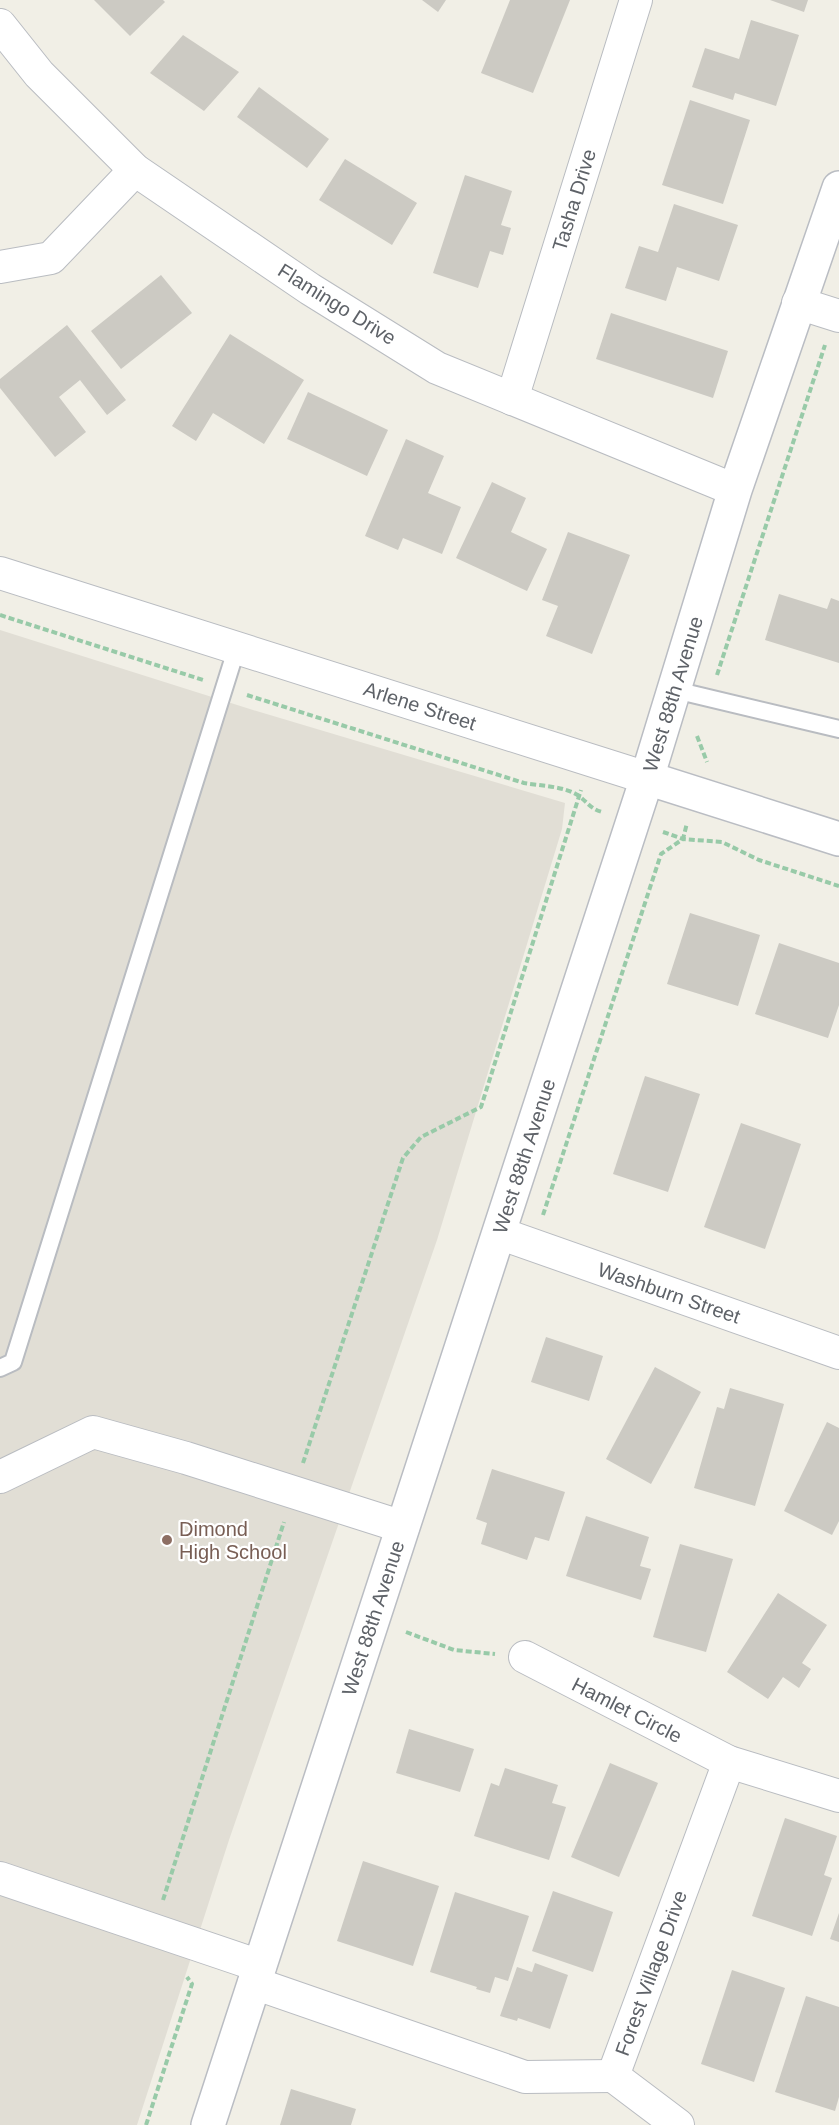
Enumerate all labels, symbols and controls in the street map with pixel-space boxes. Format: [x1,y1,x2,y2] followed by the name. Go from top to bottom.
[548,146,600,254] street label: Tasha Drive
[274,259,400,349] street label: Flamingo Drive
[639,614,707,774] street label: West 88th Avenue
[361,678,479,735] street label: Arlene Street
[489,1076,559,1236] street label: West 88th Avenue
[595,1258,744,1328] street label: Washburn Street
[179,1518,287,1563] place label: Dimond High School
[160,1533,174,1547] marker: Dimond High School
[338,1538,408,1698] street label: West 88th Avenue
[569,1673,685,1747] street label: Hamlet Circle
[611,1887,691,2059] street label: Forest Village Drive

